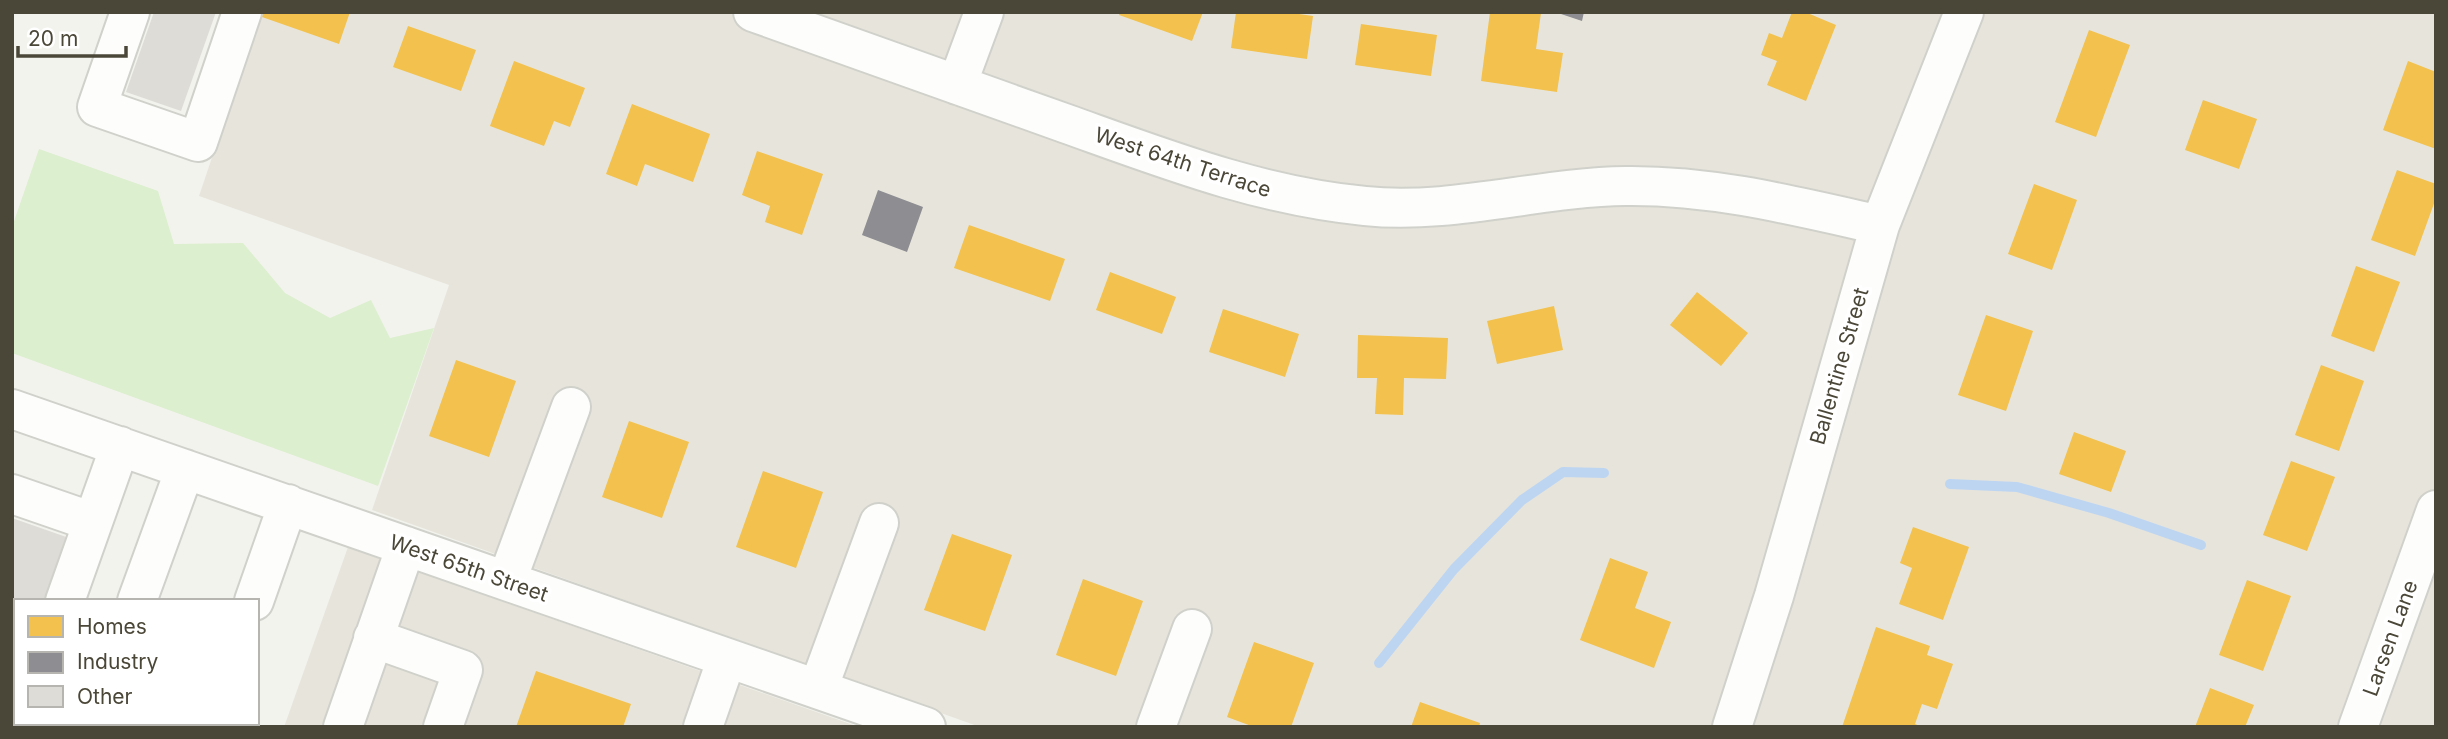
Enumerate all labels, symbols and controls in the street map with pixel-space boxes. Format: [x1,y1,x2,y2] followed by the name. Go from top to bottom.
[18,14,126,58] scale bar
[28,26,78,51] text: 20 m
[1092,122,1274,202] street label: West 64th Terrace
[1805,285,1873,447] street label: Ballentine Street
[386,529,552,607] street label: West 65th Street
[2357,577,2423,699] street label: Larsen Lane
[14,599,259,725] legend
[77,614,147,639] text: Homes
[77,649,159,674] text: Industry
[77,684,133,709] text: Other

